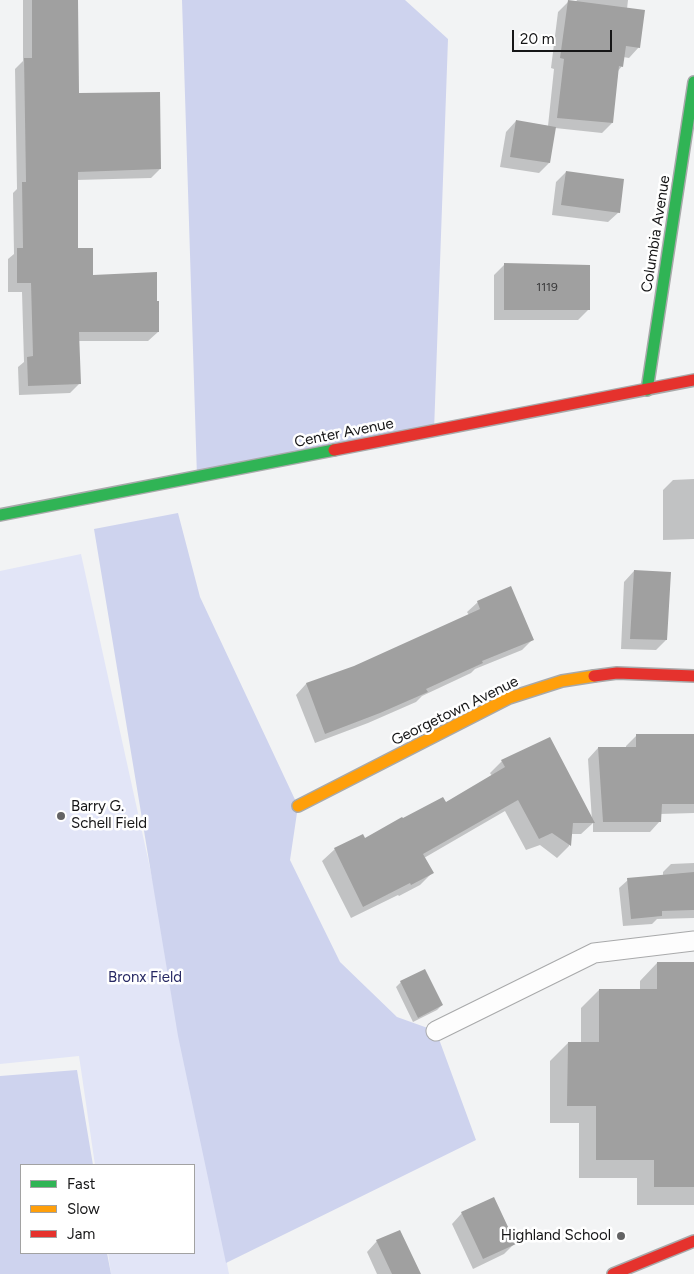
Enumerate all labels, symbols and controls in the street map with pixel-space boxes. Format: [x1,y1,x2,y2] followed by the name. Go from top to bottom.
[514,20,614,52] scale bar
[520,30,554,48] text: 20 m
[638,174,674,294] street label: Columbia Avenue
[536,280,558,294] house number: 1119
[293,415,395,451] street label: Center Avenue
[389,672,521,750] street label: Georgetown Avenue
[71,798,147,833] place label: Barry G. Schell Field
[55,810,67,822] marker: Barry G. Schell Field
[108,969,182,987] park label: Bronx Field
[20,1164,195,1254] legend
[67,1175,95,1193] text: Fast
[67,1200,100,1218] text: Slow
[67,1225,95,1243] text: Jam
[501,1227,611,1245] place label: Highland School
[615,1230,627,1242] marker: Highland School

